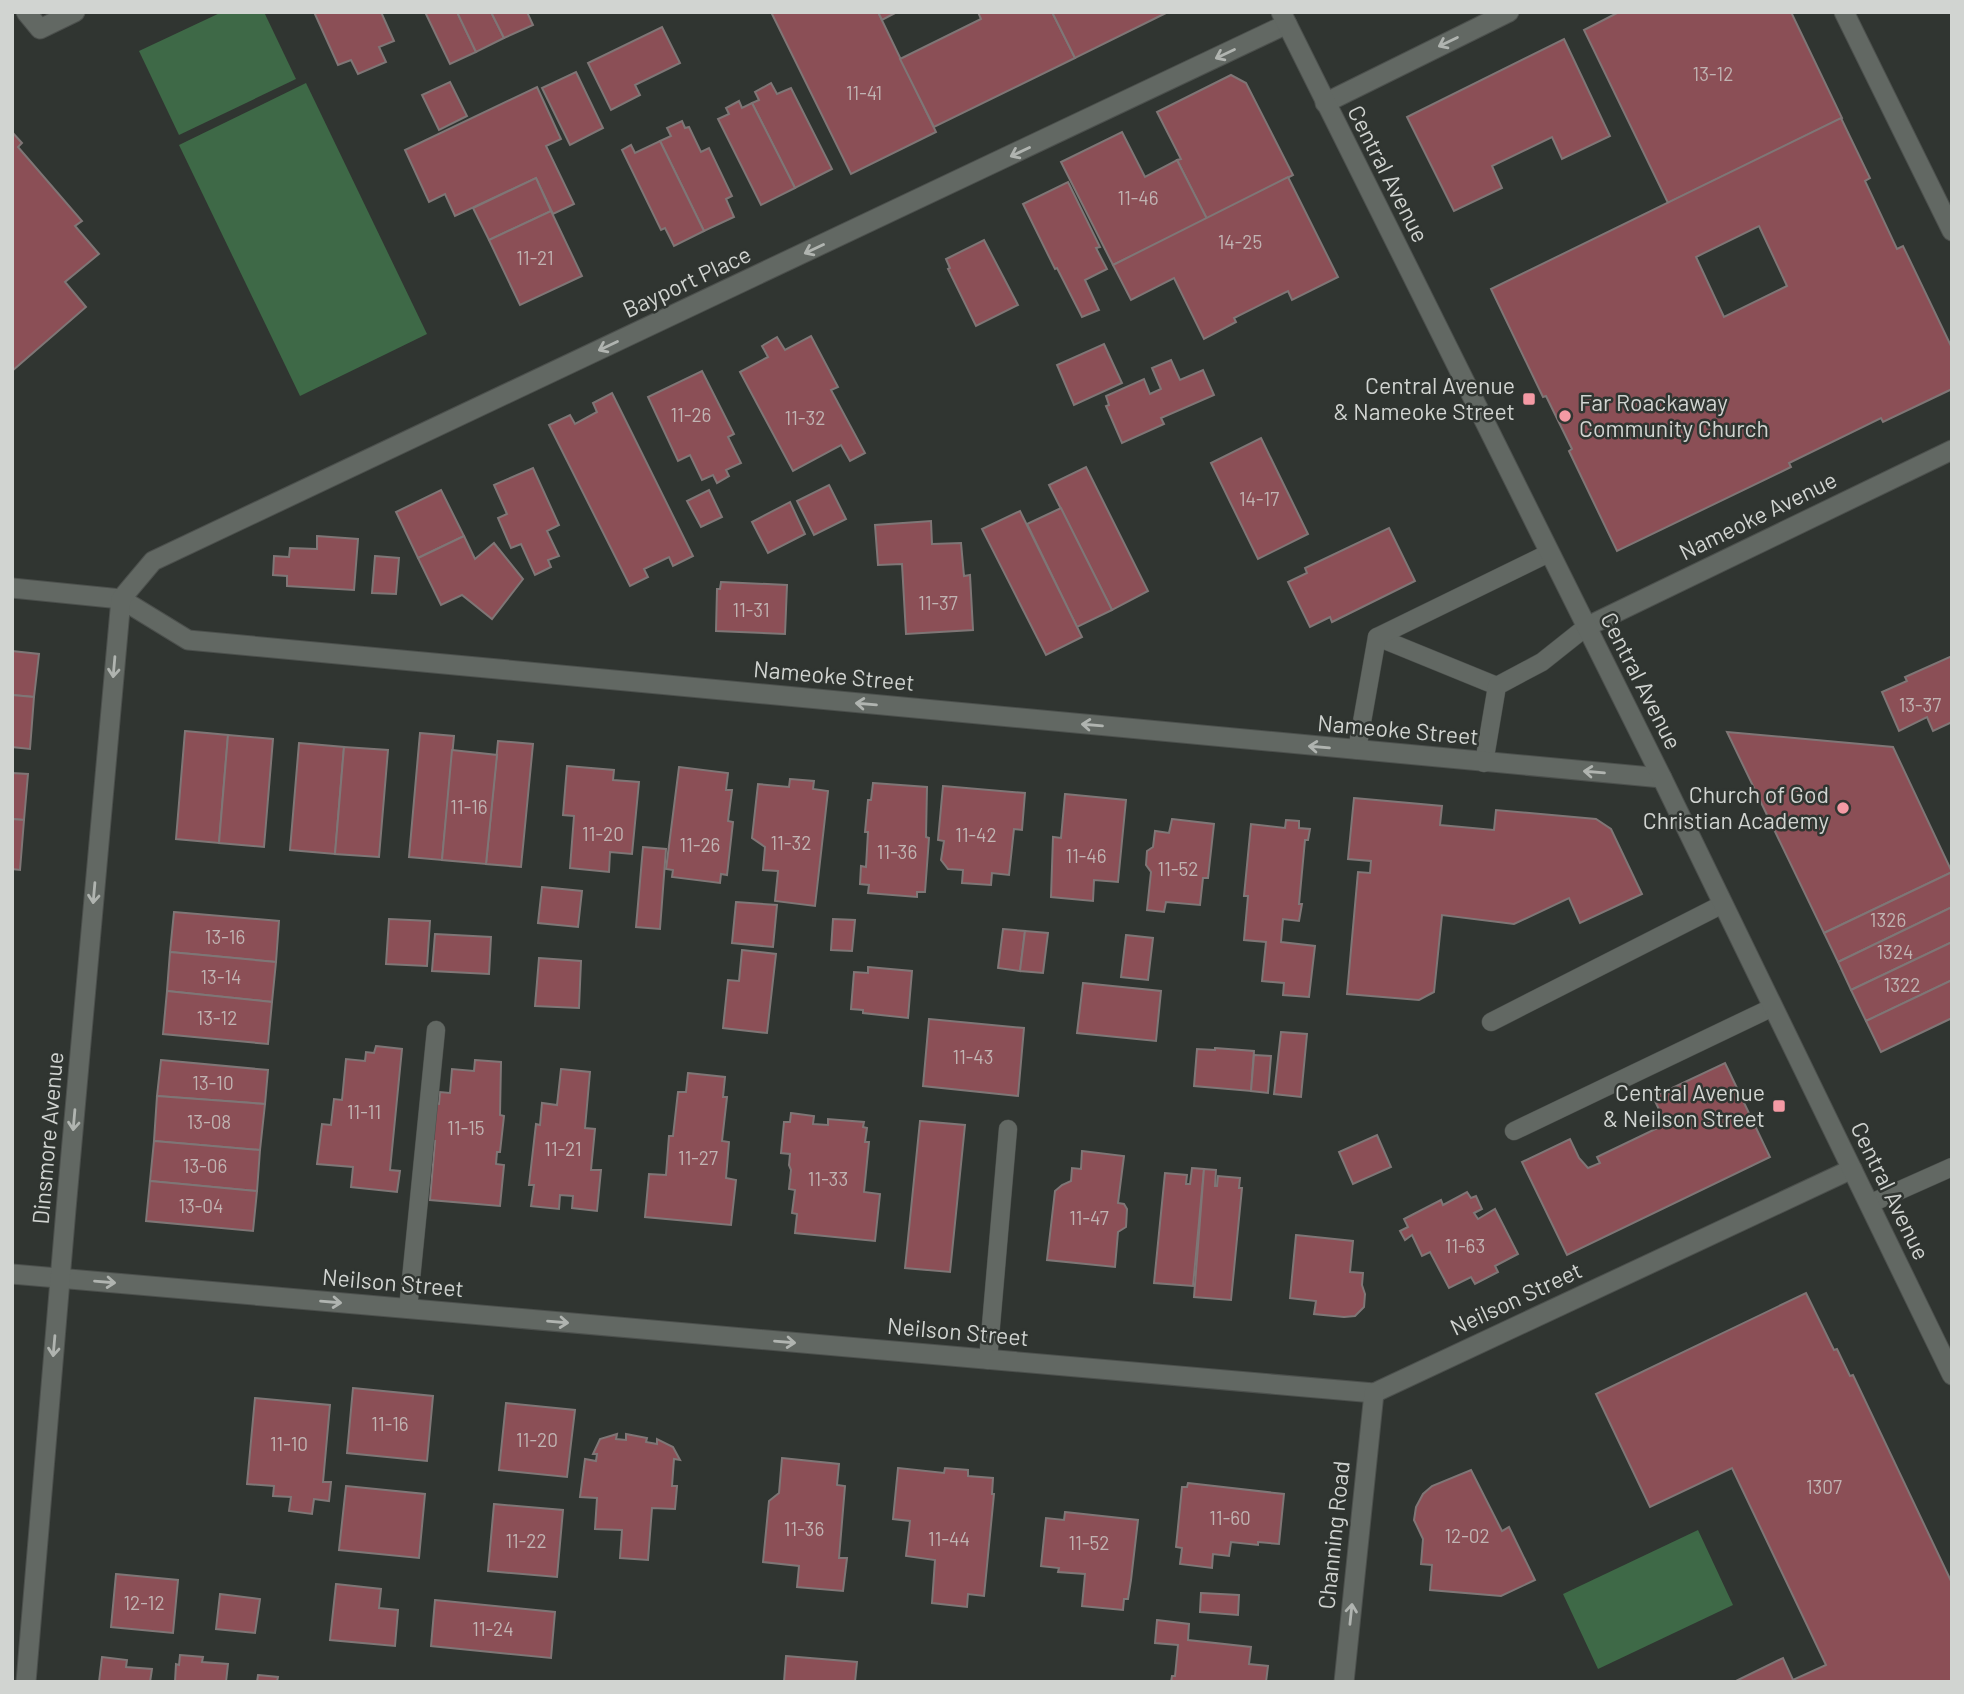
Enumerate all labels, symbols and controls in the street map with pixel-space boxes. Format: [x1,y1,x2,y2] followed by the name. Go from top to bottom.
[1438,36,1459,50] one-way arrow
[1215,48,1236,62] one-way arrow
[1693,62,1733,85] house number: 13-12
[846,81,882,104] house number: 11-41
[1342,100,1435,247] street label: Central Avenue
[1010,145,1031,159] one-way arrow
[1117,186,1159,209] house number: 11-46
[1218,230,1262,253] house number: 14-25
[618,239,755,323] street label: Bayport Place
[804,242,825,256] one-way arrow
[516,246,554,269] house number: 11-21
[598,340,619,353] one-way arrow
[1334,371,1515,425] place label: Central Avenue & Nameoke Street
[1579,388,1769,442] place label: Far Roackaway Community Church
[1521,391,1537,407] marker: Central Avenue & Nameoke Street
[671,403,711,426] house number: 11-26
[785,406,825,429] house number: 11-32
[1557,408,1573,424] marker: Far Roackaway Community Church
[1674,465,1841,565] street label: Nameoke Avenue
[1239,487,1279,510] house number: 14-17
[918,591,958,614] house number: 11-37
[732,598,770,621] house number: 11-31
[1595,607,1688,754] street label: Central Avenue
[752,654,916,696] street label: Nameoke Street
[107,655,120,677] one-way arrow
[1899,693,1941,716] house number: 13-37
[855,697,877,710] one-way arrow
[1316,708,1480,750] street label: Nameoke Street
[1081,719,1104,732] one-way arrow
[1308,740,1330,753] one-way arrow
[1583,765,1606,778] one-way arrow
[1643,780,1829,834] place label: Church of God Christian Academy
[450,795,488,818] house number: 11-16
[1835,800,1851,816] marker: Church of God Christian Academy
[582,822,624,845] house number: 11-20
[955,823,997,846] house number: 11-42
[771,831,811,854] house number: 11-32
[680,833,720,856] house number: 11-26
[877,840,917,863] house number: 11-36
[1065,844,1107,867] house number: 11-46
[1158,857,1198,880] house number: 11-52
[87,881,100,904] one-way arrow
[1870,908,1906,931] house number: 1326
[205,925,245,948] house number: 13-16
[1876,940,1914,963] house number: 1324
[200,965,242,988] house number: 13-14
[1884,973,1920,996] house number: 1322
[197,1006,237,1029] house number: 13-12
[952,1045,994,1068] house number: 11-43
[26,1050,68,1225] street label: Dinsmore Avenue
[192,1071,234,1094] house number: 13-10
[1603,1078,1765,1132] place label: Central Avenue & Neilson Street
[1771,1098,1787,1114] marker: Central Avenue & Neilson Street
[347,1100,381,1123] house number: 11-11
[67,1108,80,1131] one-way arrow
[187,1110,231,1133] house number: 13-08
[447,1116,485,1139] house number: 11-15
[1845,1117,1936,1264] street label: Central Avenue
[544,1137,582,1160] house number: 11-21
[678,1146,718,1169] house number: 11-27
[183,1154,227,1177] house number: 13-06
[808,1167,848,1190] house number: 11-33
[178,1194,224,1217] house number: 13-04
[1069,1206,1109,1229] house number: 11-47
[1445,1234,1485,1257] house number: 11-63
[1445,1255,1586,1341] street label: Neilson Street
[321,1262,465,1302] street label: Neilson Street
[93,1276,115,1289] one-way arrow
[319,1296,342,1309] one-way arrow
[886,1311,1030,1351] street label: Neilson Street
[546,1316,569,1329] one-way arrow
[47,1335,60,1357] one-way arrow
[773,1336,795,1349] one-way arrow
[371,1412,409,1435] house number: 11-16
[516,1428,558,1451] house number: 11-20
[270,1432,308,1455] house number: 11-10
[1311,1459,1355,1610] street label: Channing Road
[1806,1475,1842,1498] house number: 1307
[1209,1506,1251,1529] house number: 11-60
[784,1517,824,1540] house number: 11-36
[1444,1524,1490,1547] house number: 12-02
[928,1527,970,1550] house number: 11-44
[505,1529,547,1552] house number: 11-22
[1069,1531,1109,1554] house number: 11-52
[123,1591,165,1614] house number: 12-12
[1344,1603,1357,1626] one-way arrow
[472,1617,514,1640] house number: 11-24

